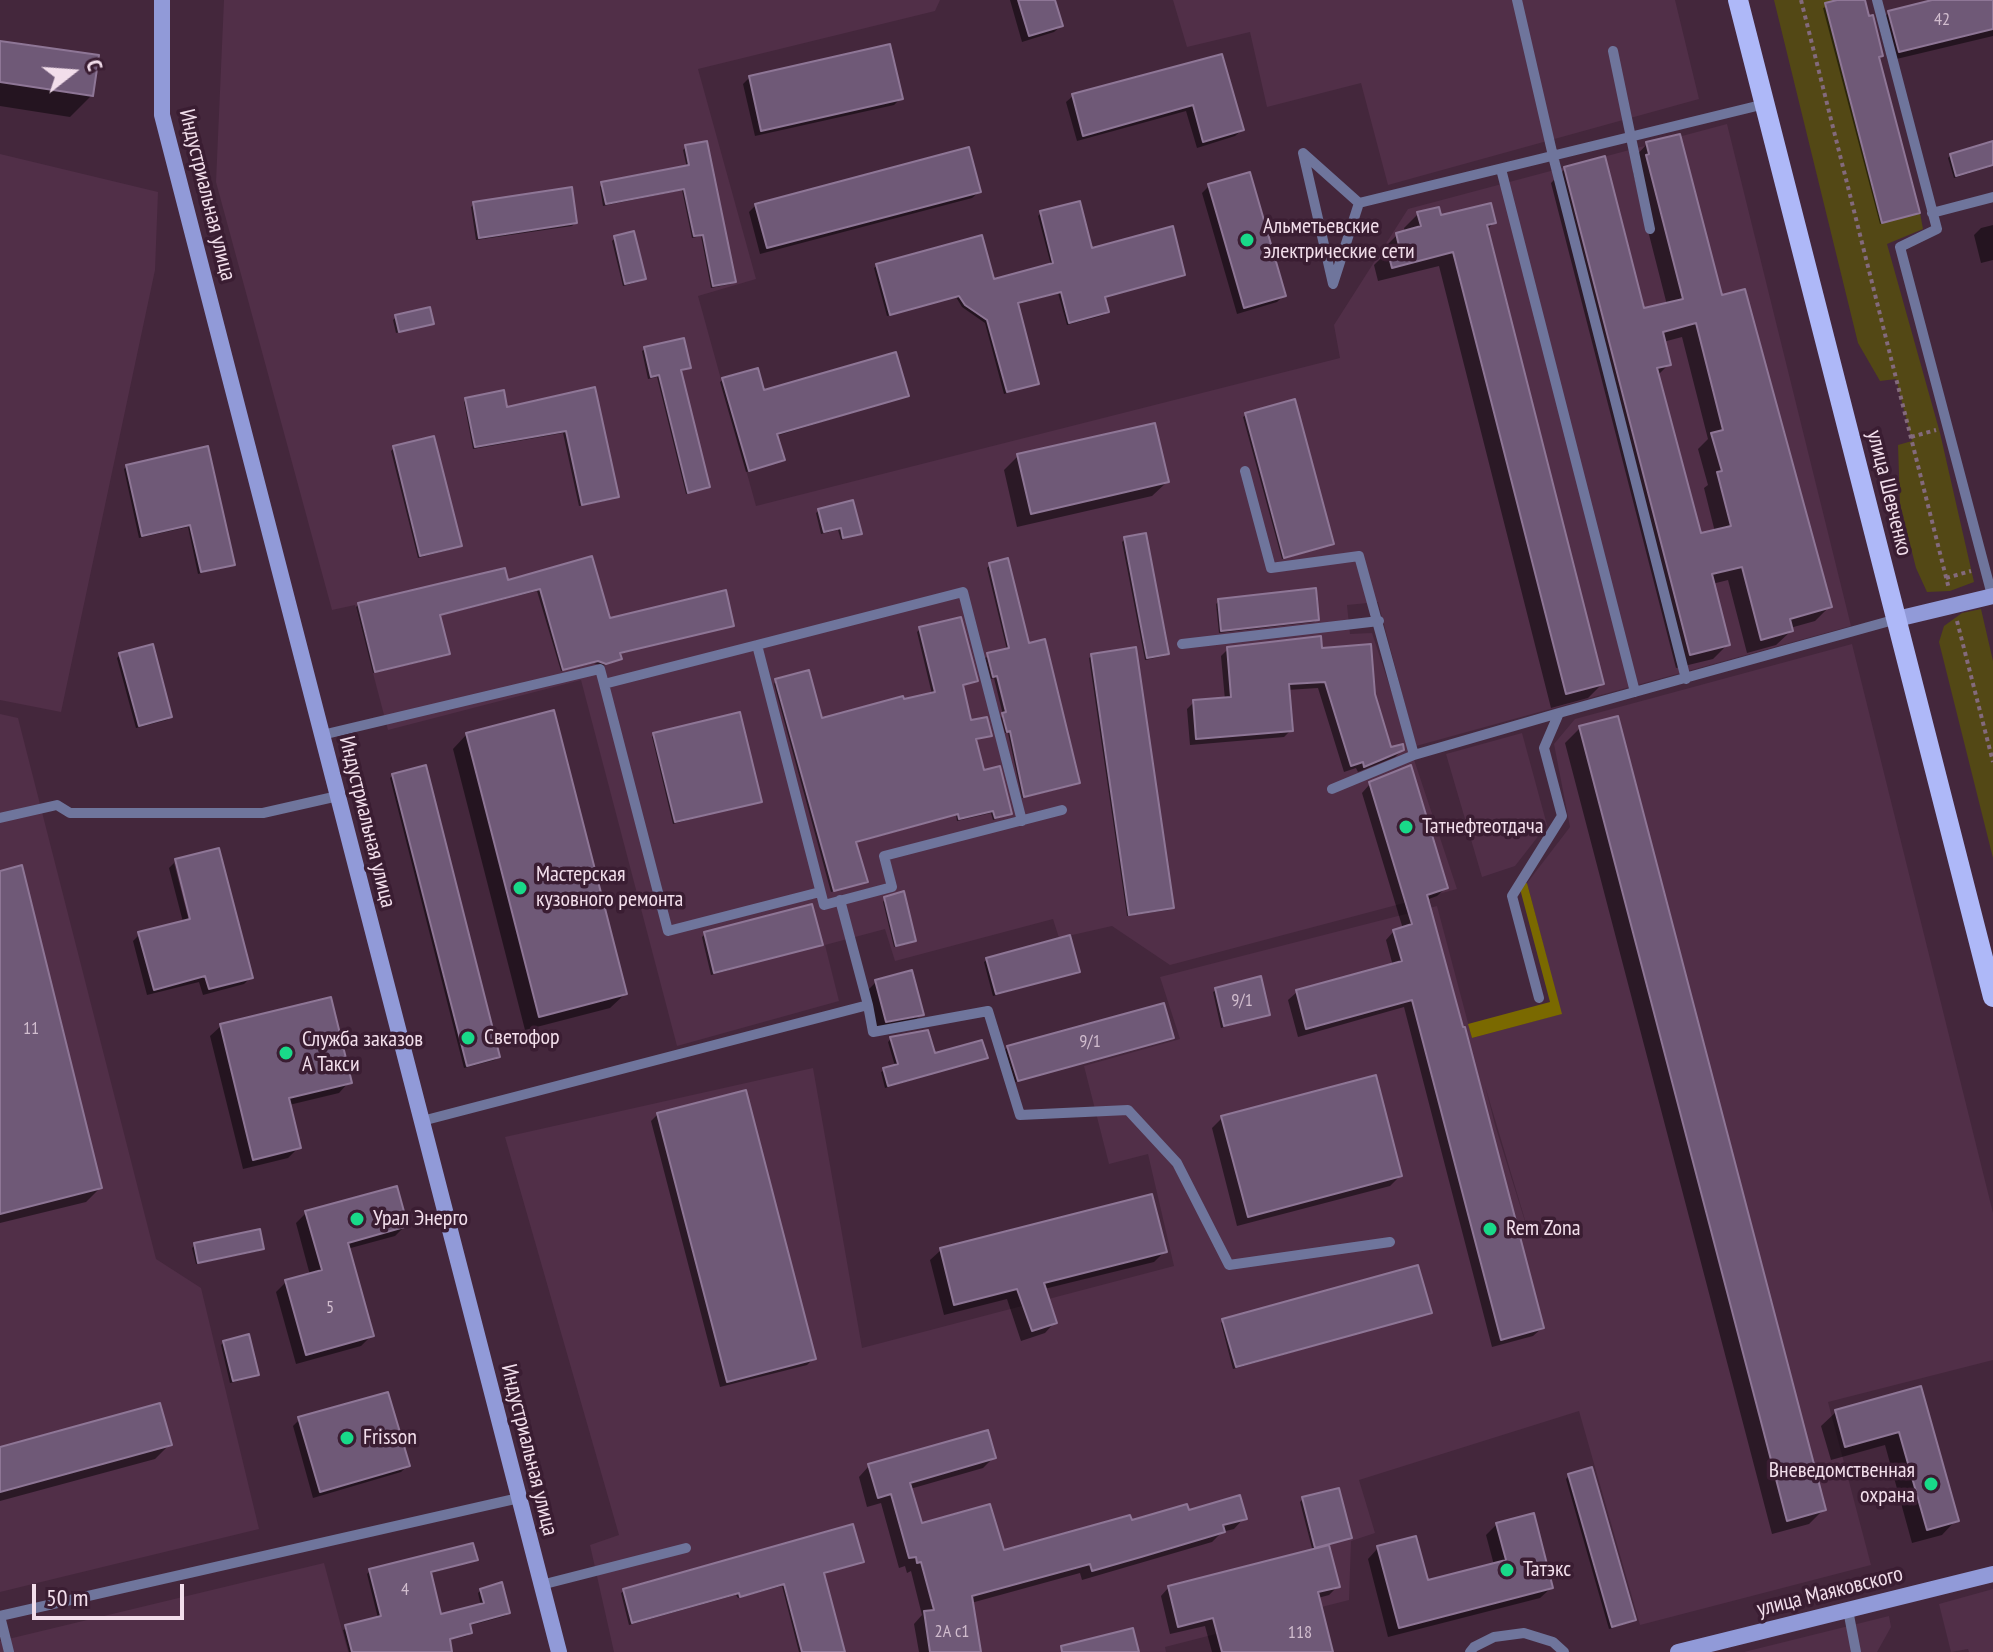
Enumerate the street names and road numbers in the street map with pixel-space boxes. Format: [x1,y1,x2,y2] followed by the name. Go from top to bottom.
[173,106,241,284] street label: Индустриальная улица
[1861,428,1917,558] street label: улица Шевченко
[333,733,401,911] street label: Индустриальная улица
[495,1361,563,1539] street label: Индустриальная улица
[1754,1561,1906,1623] street label: улица Маяковского

